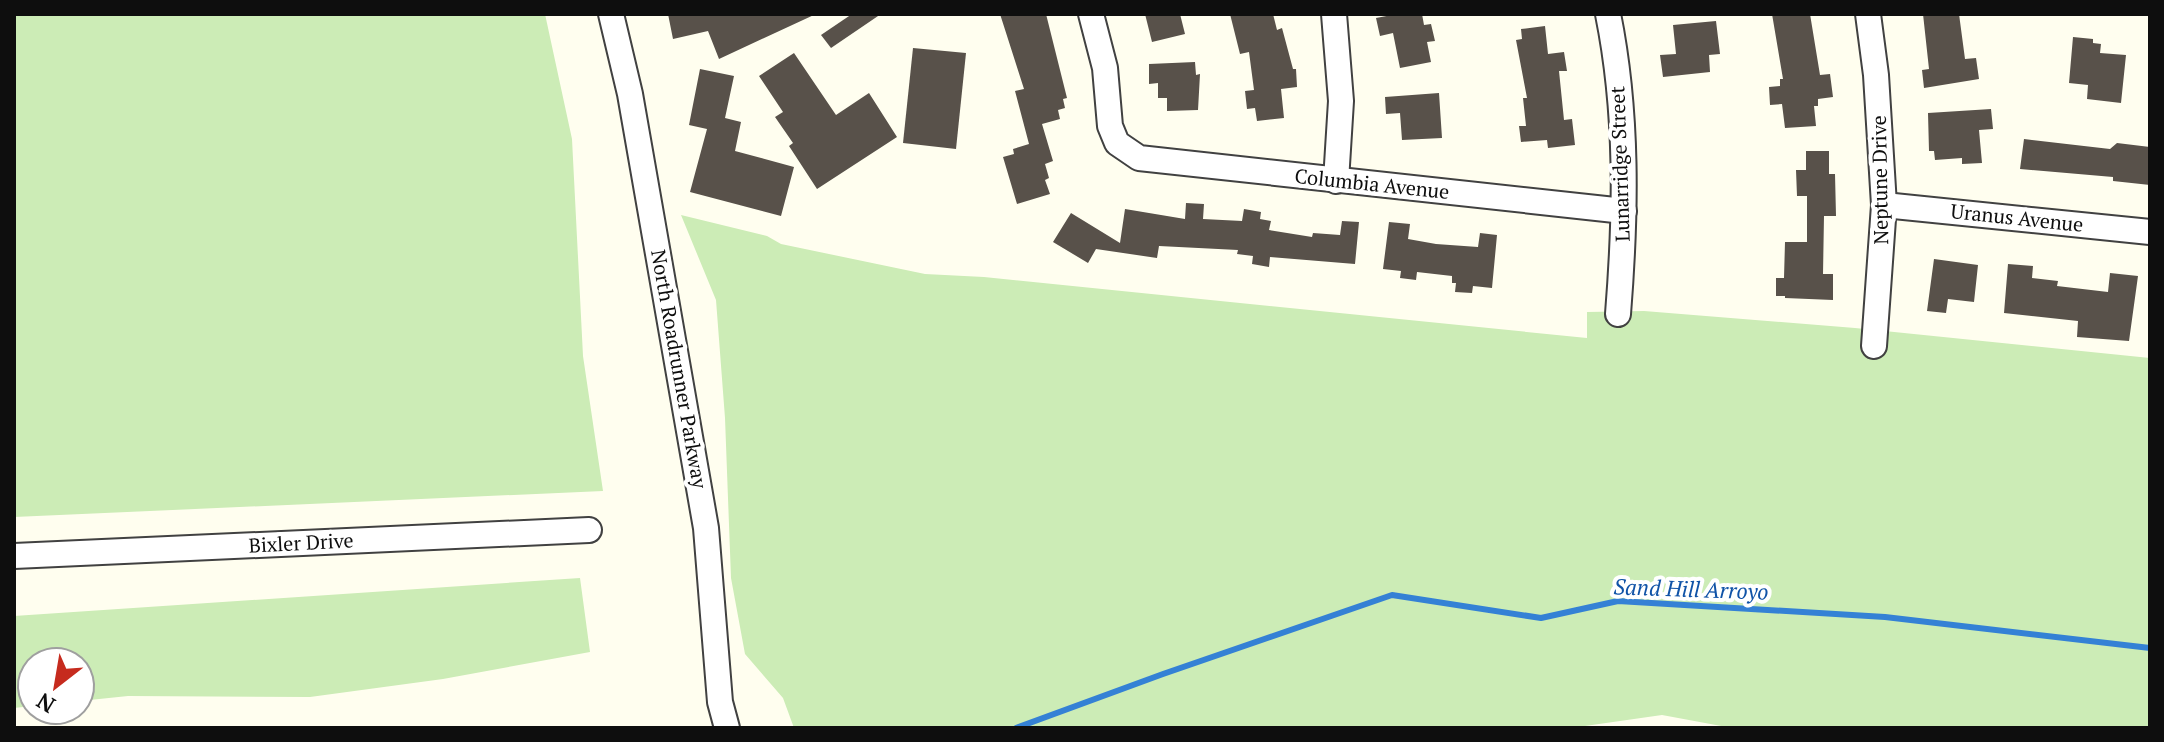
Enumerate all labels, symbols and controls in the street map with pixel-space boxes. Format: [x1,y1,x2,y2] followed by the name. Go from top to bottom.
[1603,85,1636,242] street label: Lunarridge Street
[1865,115,1894,245] street label: Neptune Drive
[1293,162,1451,205] street label: Columbia Avenue
[1949,197,2085,238] street label: Uranus Avenue
[645,247,714,491] street label: North Roadrunner Parkway
[248,526,354,559] street label: Bixler Drive
[1613,571,1769,606] water label: Sand Hill Arroyo
[16,646,96,726] north arrow
[31,687,60,720] text: N

